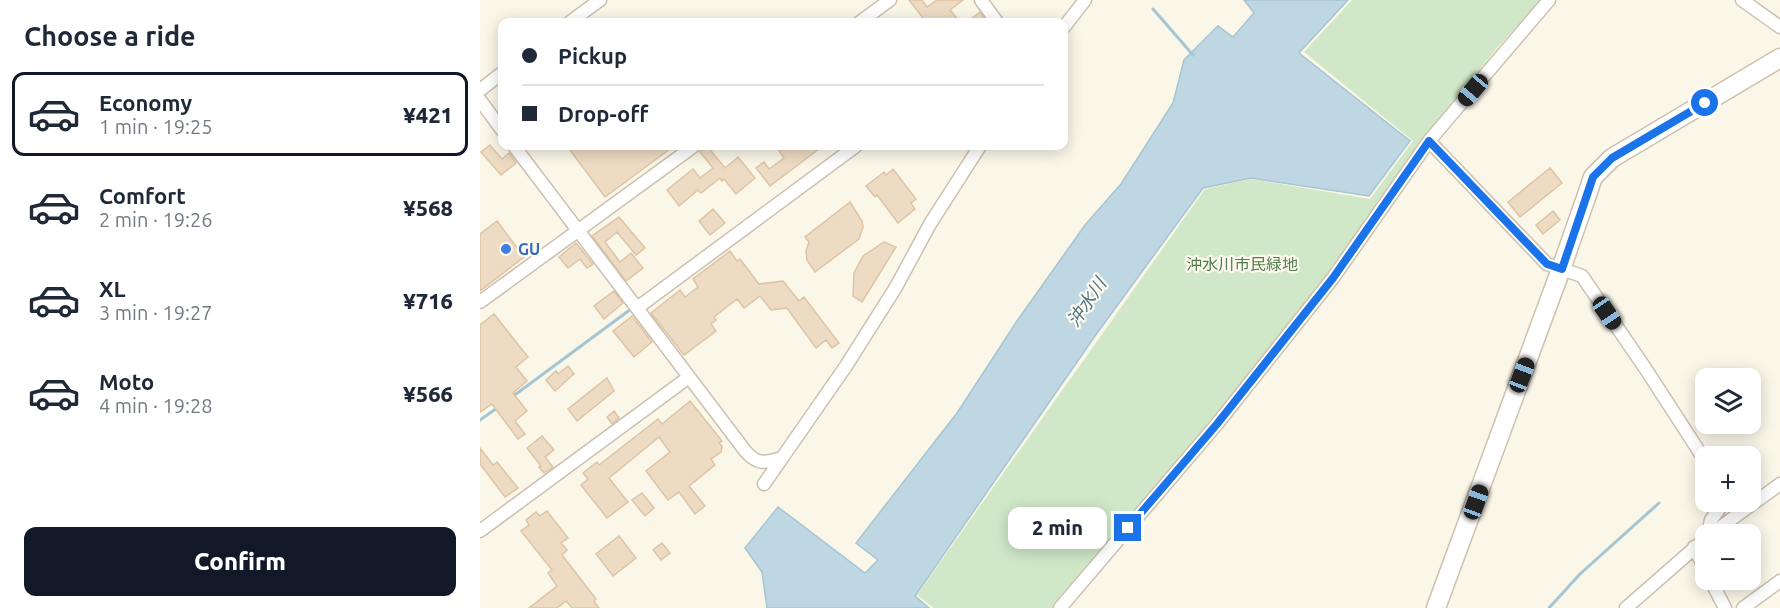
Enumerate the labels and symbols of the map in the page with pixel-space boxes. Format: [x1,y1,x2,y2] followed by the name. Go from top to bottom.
[1455,70,1491,110] car
[1691,89,1718,116] route start
[518,240,540,258] place label: GU
[499,242,513,256] marker: GU
[1186,255,1298,273] park label: 沖水川市民緑地
[1063,272,1111,330] water label: 沖水川
[1589,293,1625,333] car
[1507,355,1537,395] car
[1461,482,1491,522] car
[1008,507,1107,549] callout: 2 min
[1114,514,1141,541] route end

